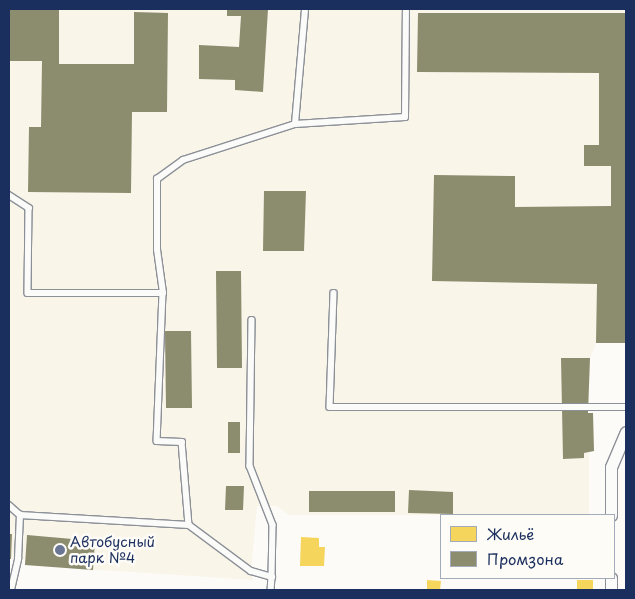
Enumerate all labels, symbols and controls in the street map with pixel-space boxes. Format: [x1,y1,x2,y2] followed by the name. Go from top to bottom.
[440,514,615,579] legend
[487,522,534,545] text: Жильё
[70,534,155,566] place label: Автобусный парк №4
[54,544,66,556] marker: Автобусный парк №4
[487,547,563,570] text: Промзона

